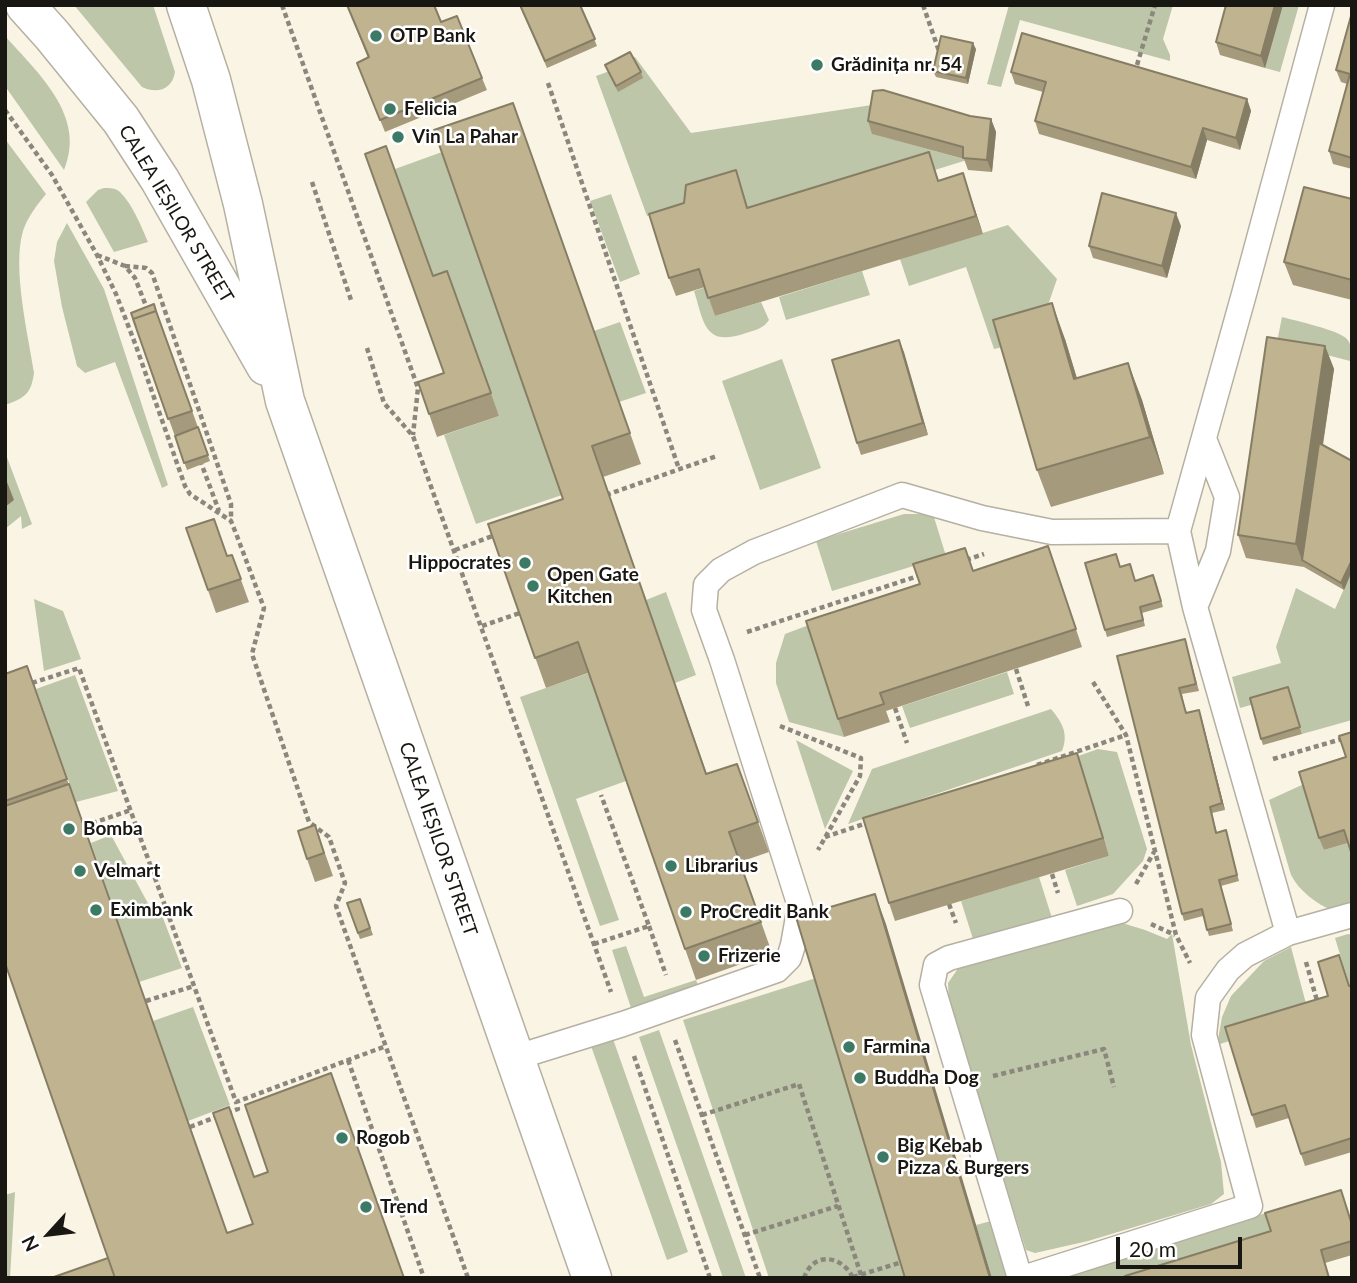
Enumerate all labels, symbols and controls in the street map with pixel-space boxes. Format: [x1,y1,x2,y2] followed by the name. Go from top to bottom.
[390,25,476,47] place label: OTP Bank
[368,28,384,44] marker: OTP Bank
[831,54,962,76] place label: Grădinița nr. 54
[809,57,825,73] marker: Grădinița nr. 54
[404,98,457,120] place label: Felicia
[382,101,398,117] marker: Felicia
[114,121,238,307] street label: CALEA IEȘILOR STREET
[412,126,518,148] place label: Vin La Pahar
[390,129,406,145] marker: Vin La Pahar
[408,552,511,574] place label: Hippocrates
[517,555,533,571] marker: Hippocrates
[547,564,639,608] place label: Open Gate Kitchen
[525,578,541,594] marker: Open Gate Kitchen
[394,739,482,939] street label: CALEA IEȘILOR STREET
[83,818,143,840] place label: Bomba
[61,821,77,837] marker: Bomba
[685,855,758,877] place label: Librarius
[663,858,679,874] marker: Librarius
[94,860,160,882] place label: Velmart
[72,863,88,879] marker: Velmart
[110,899,193,921] place label: Eximbank
[700,901,829,923] place label: ProCredit Bank
[88,902,104,918] marker: Eximbank
[678,904,694,920] marker: ProCredit Bank
[718,945,781,967] place label: Frizerie
[696,948,712,964] marker: Frizerie
[863,1036,930,1058] place label: Farmina
[841,1039,857,1055] marker: Farmina
[874,1067,979,1089] place label: Buddha Dog
[852,1070,868,1086] marker: Buddha Dog
[356,1127,410,1149] place label: Rogob
[334,1130,350,1146] marker: Rogob
[897,1135,1029,1179] place label: Big Kebab Pizza & Burgers
[875,1149,891,1165] marker: Big Kebab Pizza & Burgers
[380,1196,428,1218] place label: Trend
[14,1199,84,1269] north arrow
[358,1199,374,1215] marker: Trend
[1119,1224,1245,1268] scale bar
[16,1232,43,1256] text: N
[1129,1236,1176,1261] text: 20 m

